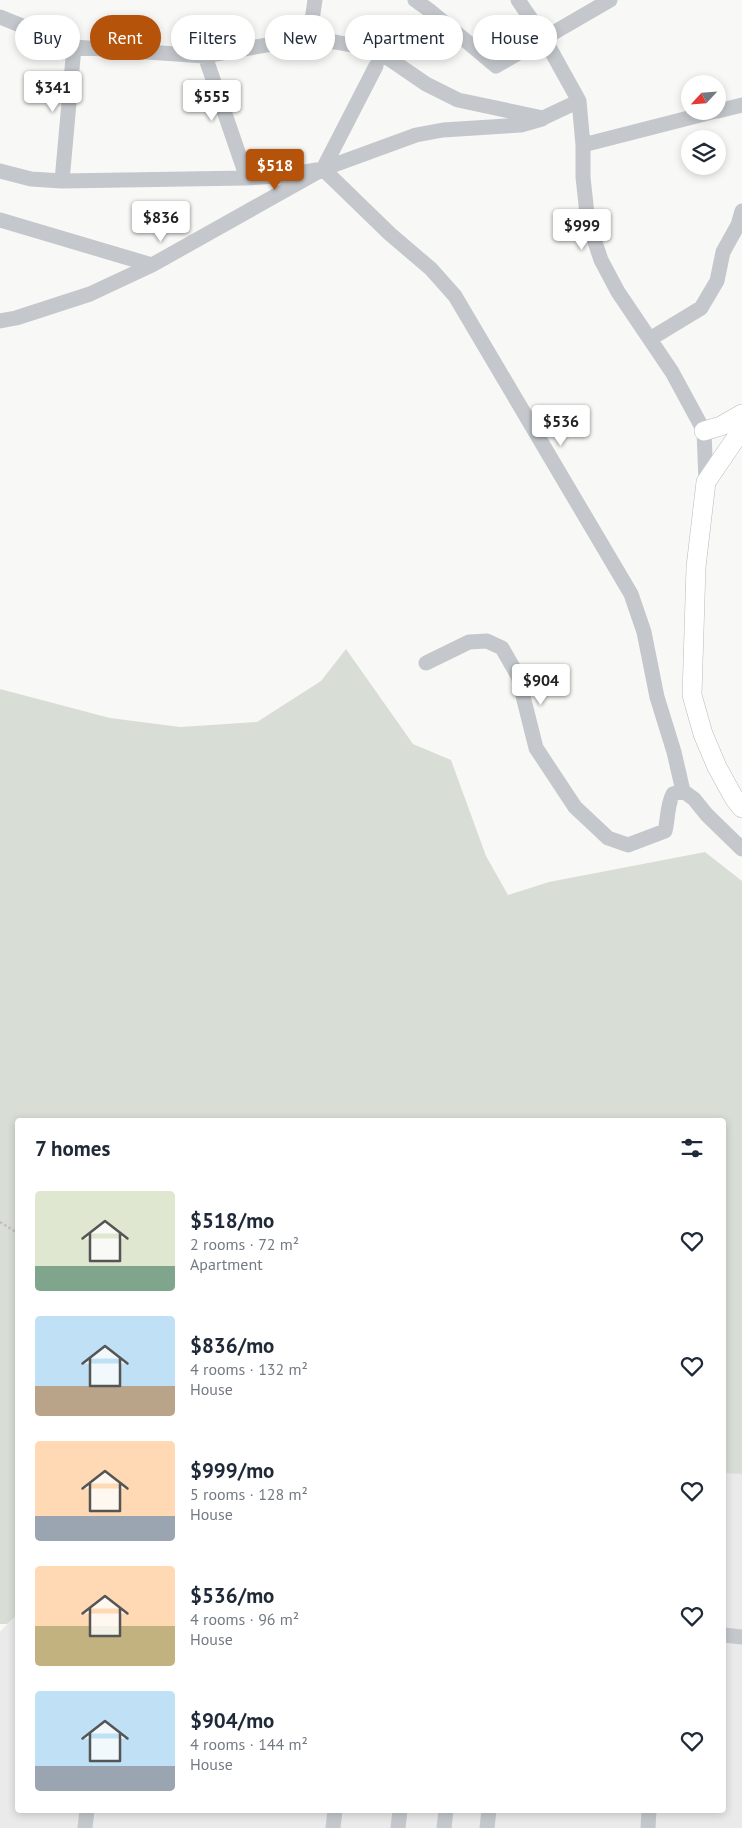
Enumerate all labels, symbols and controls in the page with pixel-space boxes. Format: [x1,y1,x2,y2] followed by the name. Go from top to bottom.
[15,15,80,60] chip: Buy
[90,15,161,60] chip: Rent
[171,15,255,60] chip: Filters
[265,15,335,60] chip: New
[345,15,463,60] chip: Apartment
[473,15,557,60] chip: House
[23,70,83,113] pin: $341
[681,75,726,120] north arrow
[681,75,726,175] map controls
[35,77,71,97] text: $341
[182,80,242,122] pin: $555
[194,86,230,106] text: $555
[681,130,726,175] button: layers
[245,148,305,191] pin: $518
[257,155,293,175] text: $518
[131,200,191,243] pin: $836
[143,207,179,227] text: $836
[552,208,612,251] pin: $999
[564,215,600,235] text: $999
[531,404,591,447] pin: $536
[543,411,579,431] text: $536
[511,664,571,706] pin: $904
[523,670,559,690] text: $904
[678,1134,706,1162] icon: filters
[35,1135,110,1162] text: 7 homes
[190,1207,274,1234] text: $518/mo
[75,1211,135,1271] icon: home
[678,1227,706,1255] icon: heart
[190,1234,299,1254] text: 2 rooms · 72 m²
[190,1254,263,1274] text: Apartment
[190,1332,274,1359] text: $836/mo
[75,1336,135,1396] icon: home
[678,1352,706,1380] icon: heart
[190,1359,308,1379] text: 4 rooms · 132 m²
[190,1379,233,1399] text: House
[190,1457,274,1484] text: $999/mo
[75,1461,135,1521] icon: home
[678,1477,706,1505] icon: heart
[190,1484,308,1504] text: 5 rooms · 128 m²
[190,1504,233,1524] text: House
[190,1582,274,1609] text: $536/mo
[75,1586,135,1646] icon: home
[678,1602,706,1630] icon: heart
[190,1609,299,1629] text: 4 rooms · 96 m²
[190,1629,233,1649] text: House
[190,1707,274,1734] text: $904/mo
[75,1711,135,1771] icon: home
[678,1727,706,1755] icon: heart
[190,1734,308,1754] text: 4 rooms · 144 m²
[190,1754,233,1774] text: House

